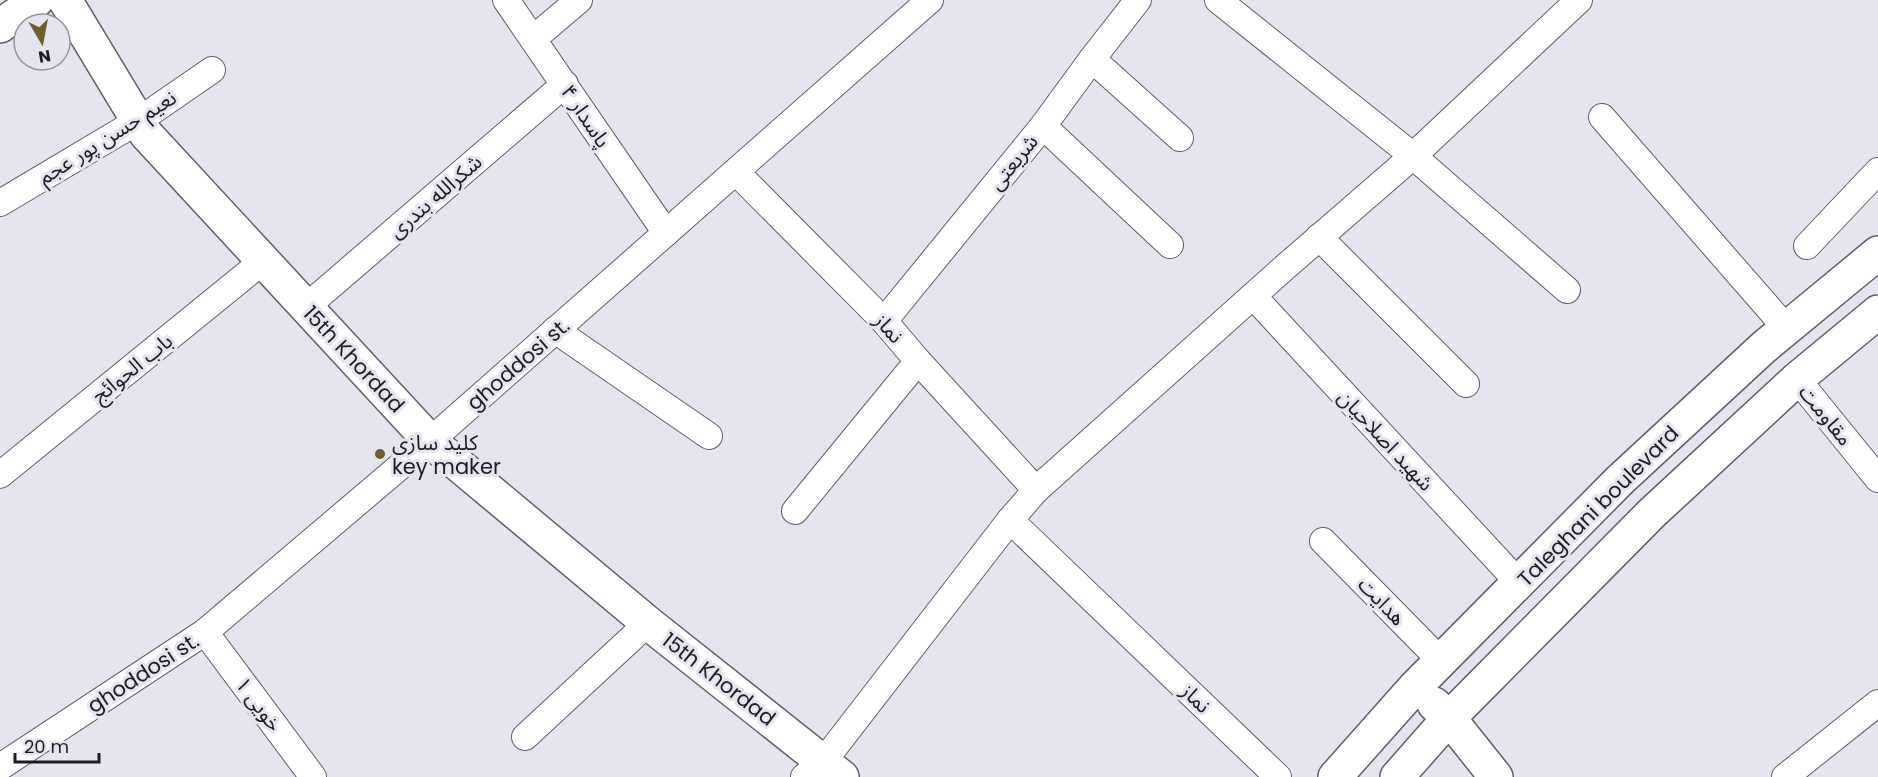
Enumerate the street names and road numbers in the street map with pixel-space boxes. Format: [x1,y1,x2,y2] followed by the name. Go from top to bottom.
[554,79,618,153] street label: پاسدار ۴
[32,83,182,192] street label: نعیم حسن پور عجم
[981,128,1045,196] street label: شریعتی
[382,147,488,245] street label: شکرالله بندری
[297,299,411,419] street label: 15th Khordad
[867,306,910,349] street label: نماز
[460,311,576,417] street label: ghoddosi st.
[85,326,179,410] street label: باب الحوائج
[1792,378,1860,452] street label: مقاومت
[1331,383,1441,497] street label: شهید اصلاحیان
[1511,419,1685,593] street label: Taleghani boulevard
[1352,570,1412,632] street label: هدایت
[82,626,204,720] street label: ghoddosi st.
[656,626,782,732] street label: 15th Khordad
[229,671,289,737] street label: خویی ۱
[1174,676,1217,719] street label: نماز

